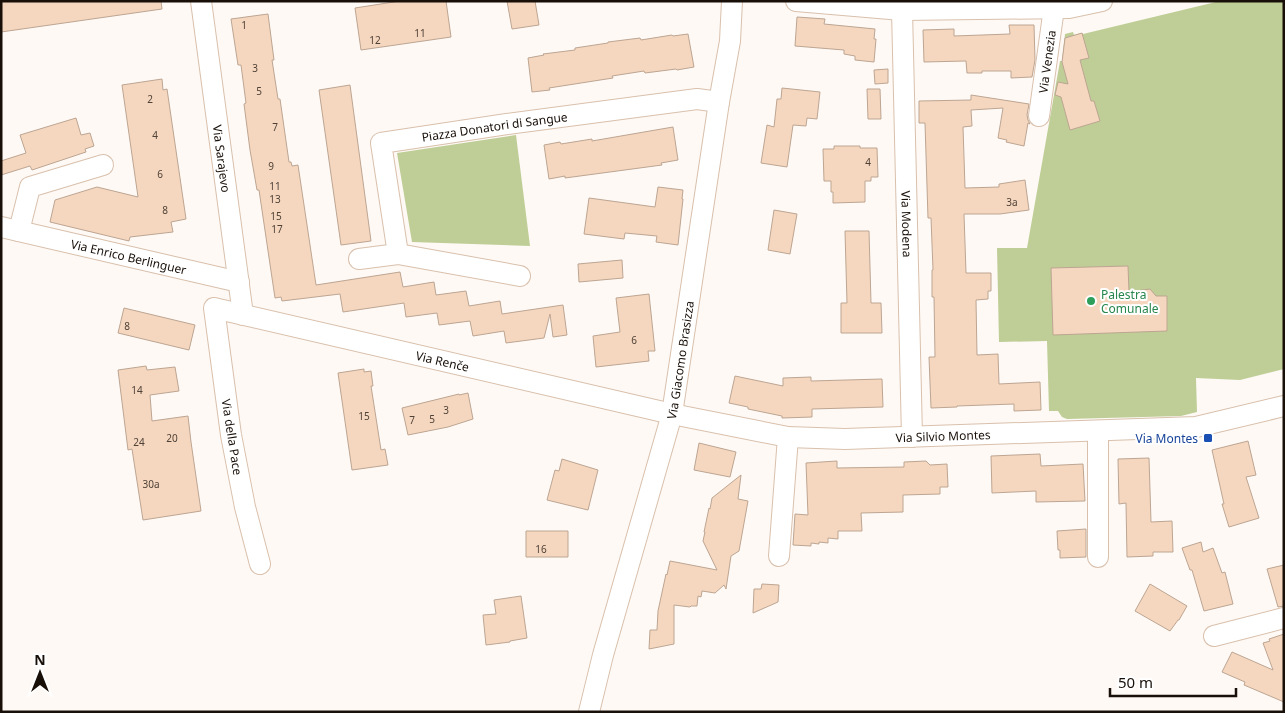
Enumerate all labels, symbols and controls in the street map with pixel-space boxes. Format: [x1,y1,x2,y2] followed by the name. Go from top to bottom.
[241,18,247,32] house number: 1
[414,26,426,40] house number: 11
[1034,29,1059,94] street label: Via Venezia
[369,33,381,47] house number: 12
[252,61,258,75] house number: 3
[256,84,262,98] house number: 5
[147,92,153,106] house number: 2
[420,108,569,145] street label: Piazza Donatori di Sangue
[272,120,278,134] house number: 7
[209,124,235,193] street label: Via Sarajevo
[152,128,158,142] house number: 4
[865,155,871,169] house number: 4
[268,159,274,173] house number: 9
[157,167,163,181] house number: 6
[269,179,281,193] house number: 11
[898,190,916,257] street label: Via Modena
[269,192,281,206] house number: 13
[1006,195,1018,209] house number: 3a
[162,203,168,217] house number: 8
[270,209,282,223] house number: 15
[271,222,283,236] house number: 17
[69,235,188,278] street label: Via Enrico Berlinguer
[1101,286,1159,317] place label: Palestra Comunale
[1085,295,1097,307] marker: Palestra Comunale
[662,300,697,421] street label: Via Giacomo Brasizza
[124,319,130,333] house number: 8
[631,333,637,347] house number: 6
[414,346,471,375] street label: Via Renče
[131,383,143,397] house number: 14
[218,398,246,477] street label: Via della Pace
[443,403,449,417] house number: 3
[358,409,370,423] house number: 15
[429,412,435,426] house number: 5
[409,413,415,427] house number: 7
[895,426,991,446] street label: Via Silvio Montes
[1135,430,1198,447] place label: Via Montes
[166,431,178,445] house number: 20
[1202,432,1214,444] marker: Via Montes
[133,435,145,449] house number: 24
[142,477,160,491] house number: 30a
[535,542,547,556] house number: 16
[15,648,65,698] north arrow
[34,650,46,669] text: N
[1110,666,1236,698] scale bar
[1118,672,1153,692] text: 50 m

